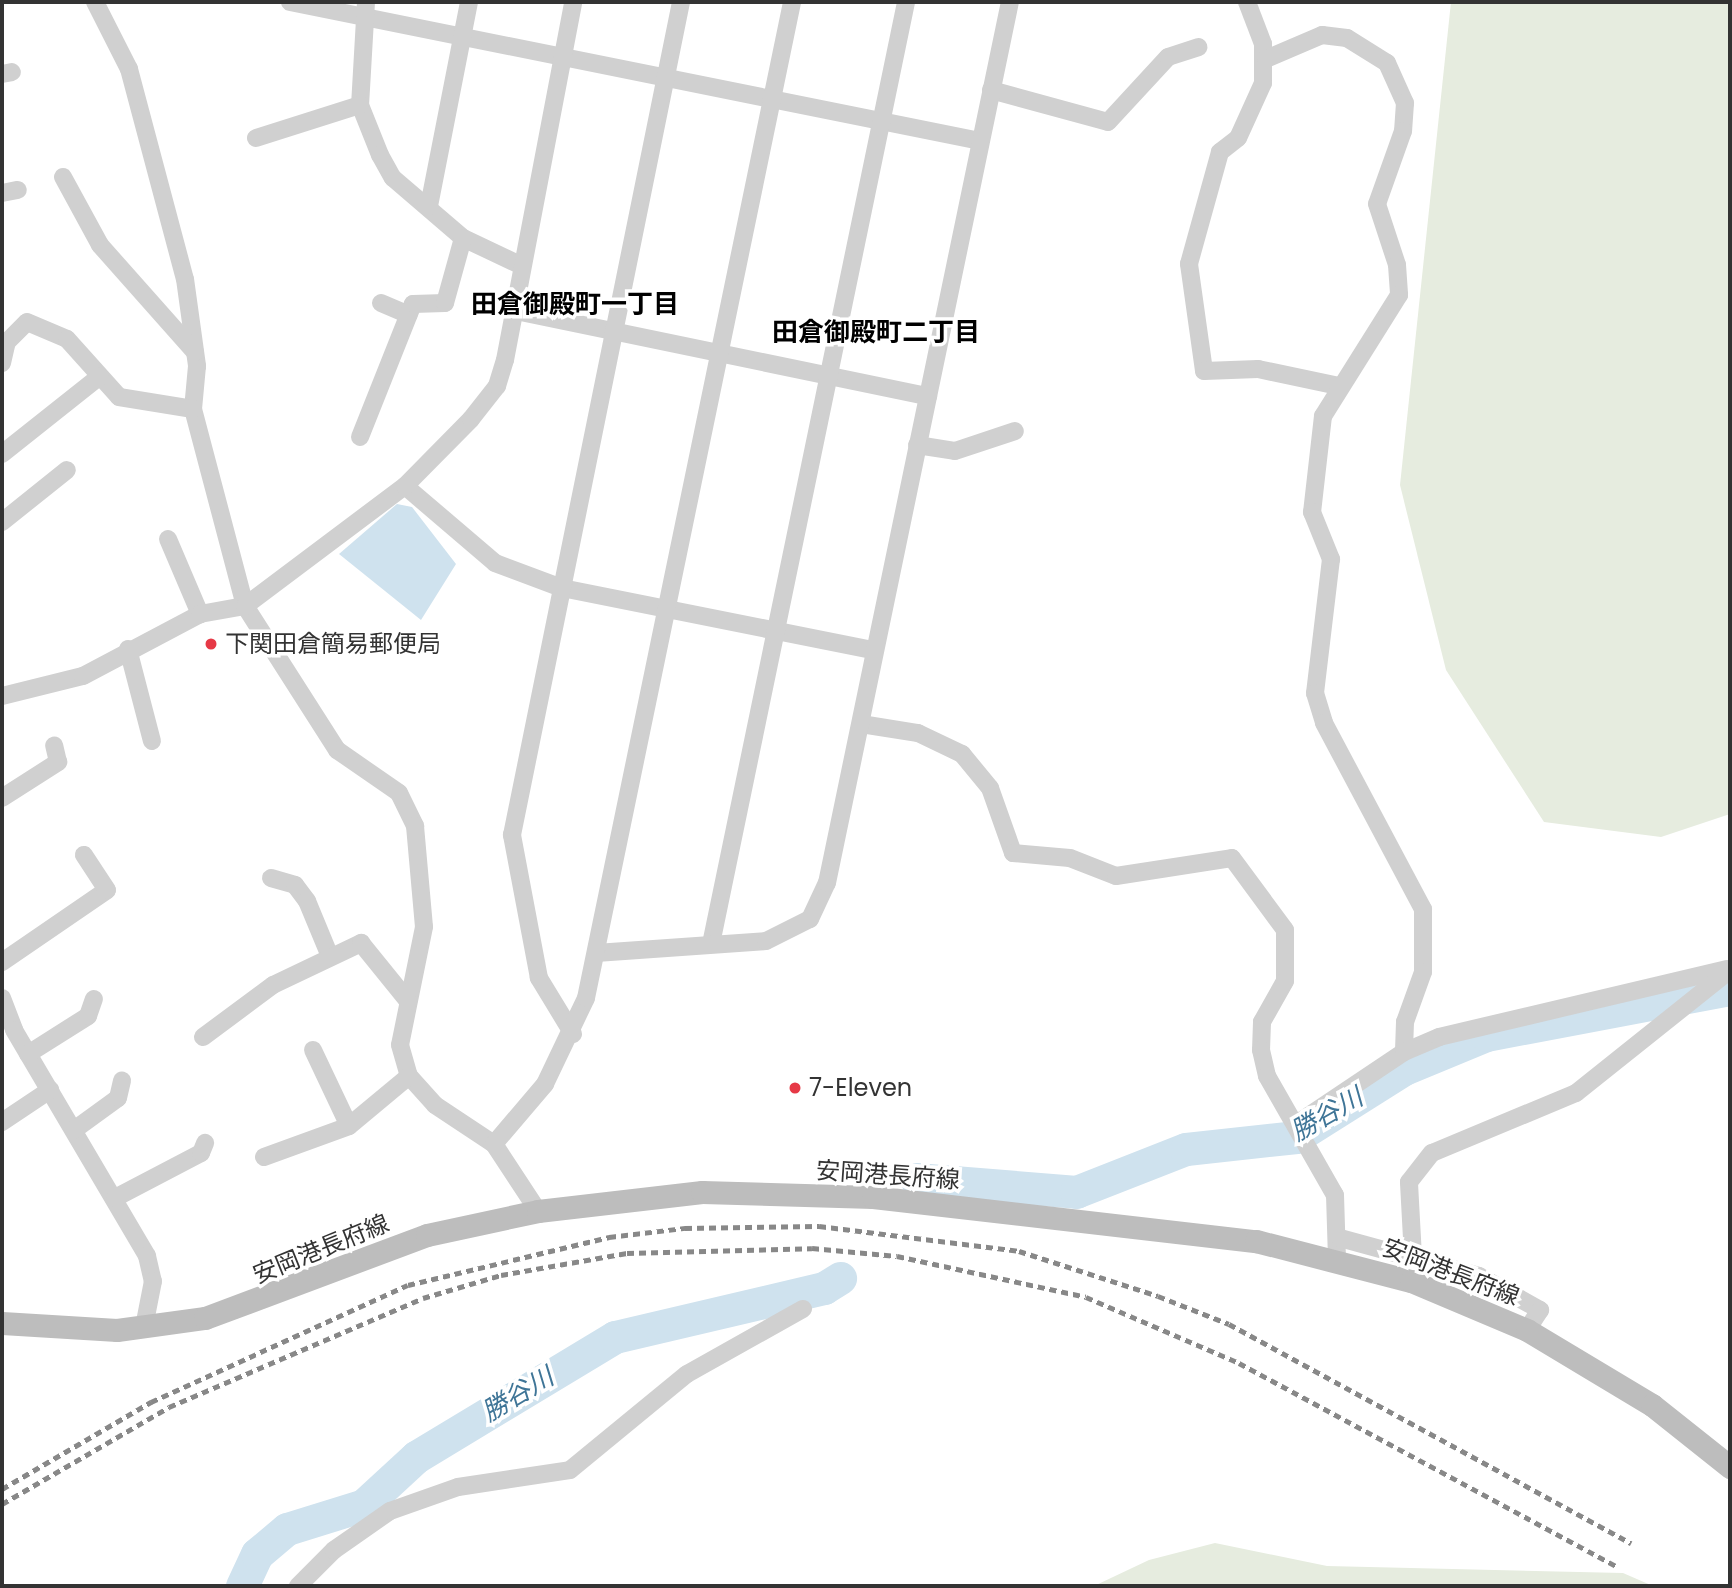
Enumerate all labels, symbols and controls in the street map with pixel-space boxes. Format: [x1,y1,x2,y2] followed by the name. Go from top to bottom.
[471,289,679,321] district label: 田倉御殿町一丁目
[772,317,980,349] district label: 田倉御殿町二丁目
[225,630,441,658] place label: 下関田倉簡易郵便局
[203,636,219,652] marker: 下関田倉簡易郵便局
[809,1074,912,1102] place label: 7-Eleven
[787,1080,803,1096] marker: 7-Eleven
[1285,1082,1369,1148] water label: 勝谷川
[815,1156,961,1194] street label: 安岡港長府線
[249,1209,393,1289] street label: 安岡港長府線
[1379,1233,1523,1311] street label: 安岡港長府線
[477,1362,559,1428] water label: 勝谷川

